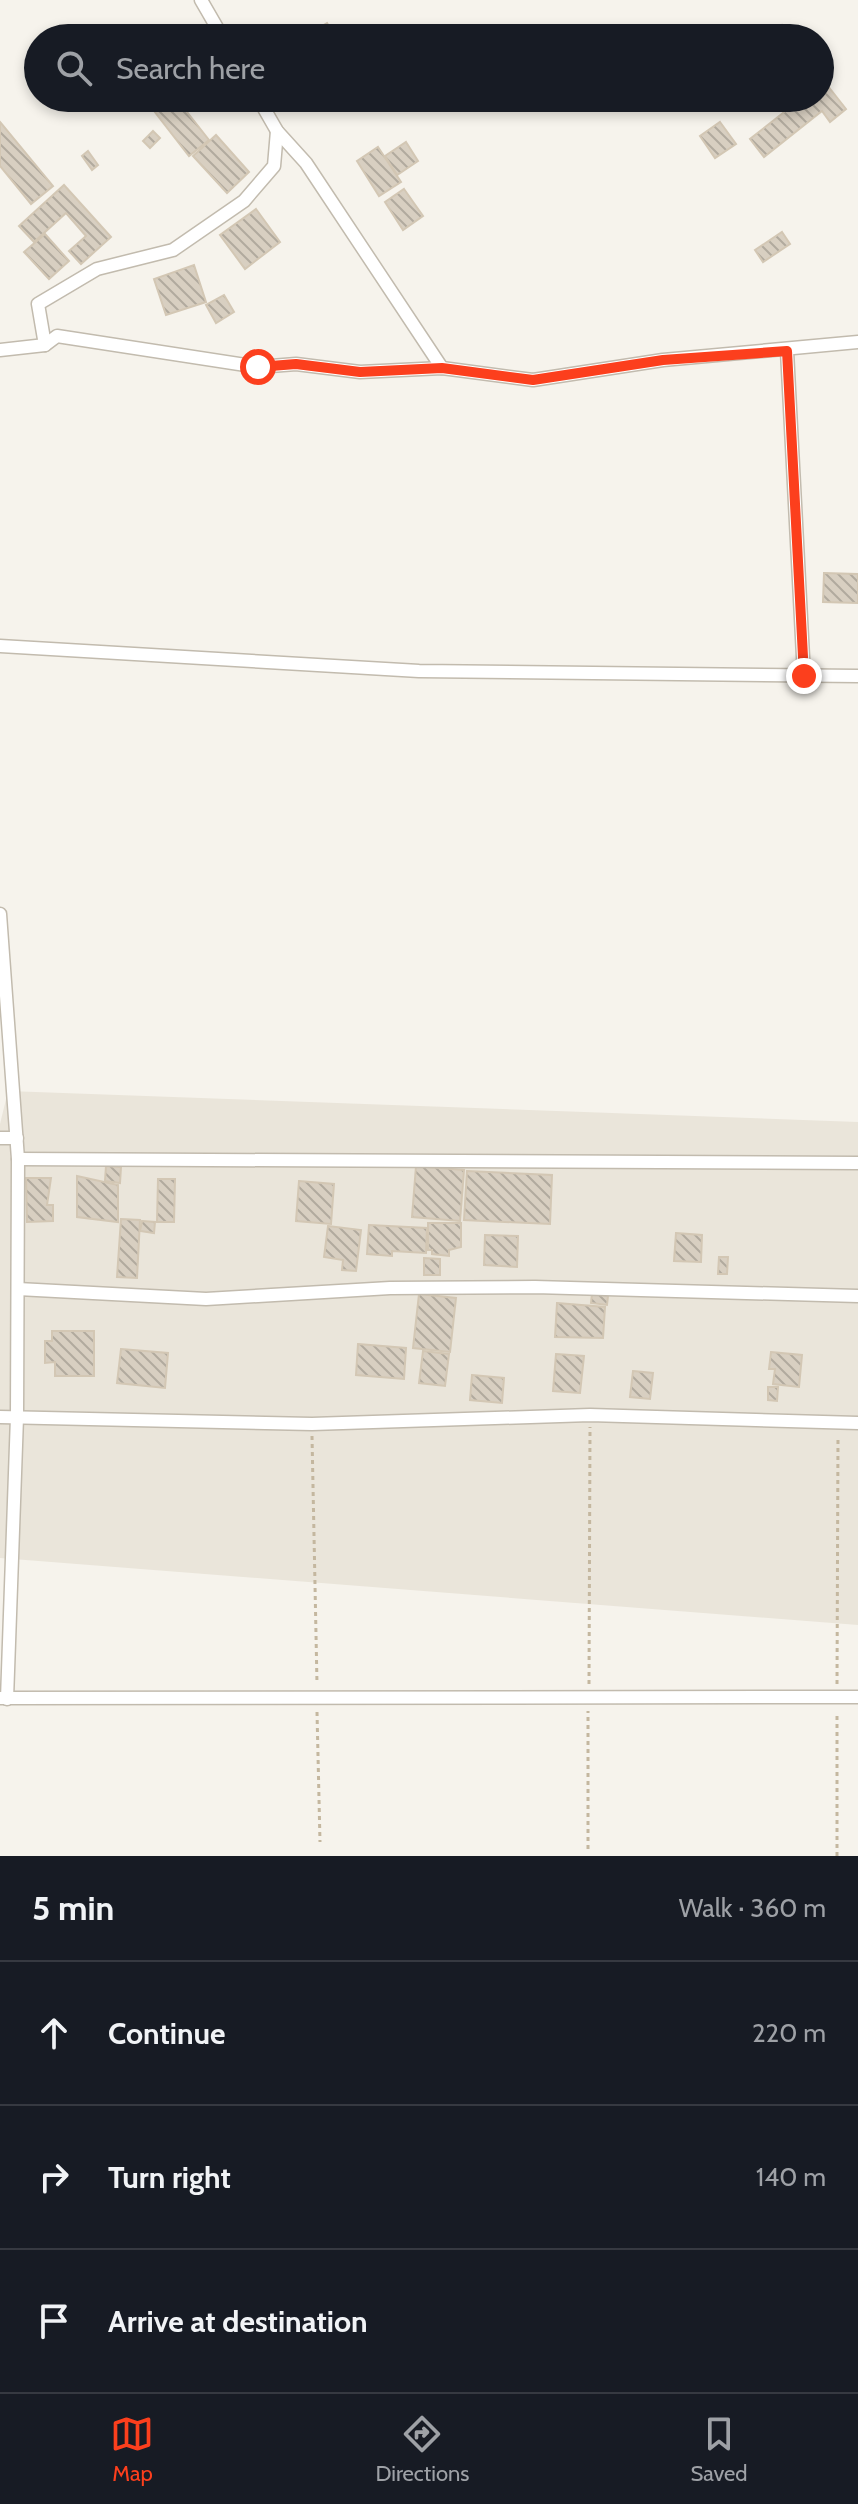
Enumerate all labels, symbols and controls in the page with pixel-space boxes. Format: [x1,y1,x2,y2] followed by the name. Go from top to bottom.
[24,24,834,112] search box
[52,46,96,90] icon: search
[116,50,265,87] text: Search here
[240,349,276,385] route start
[786,658,822,694] route end
[32,1887,114,1929] text: 5 min
[679,1892,826,1924] text: Walk · 360 m
[32,2011,76,2055] icon: ahead
[108,2015,225,2052] text: Continue
[752,2017,826,2049] text: 220 m
[32,2155,76,2199] icon: right
[108,2159,231,2196] text: Turn right
[756,2161,826,2193] text: 140 m
[32,2299,76,2343] icon: arrive
[108,2303,368,2340] text: Arrive at destination
[110,2412,154,2487] tab: Map
[375,2412,469,2487] tab: Directions
[690,2412,748,2487] tab: Saved

